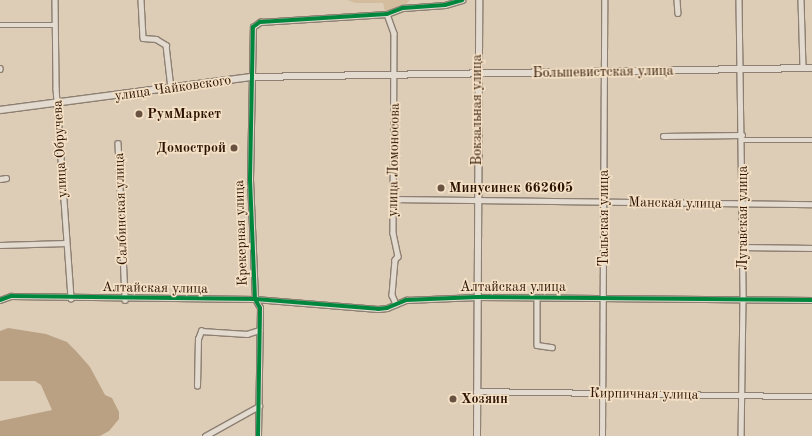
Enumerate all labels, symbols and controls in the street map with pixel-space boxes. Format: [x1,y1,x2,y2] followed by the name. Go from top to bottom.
[469,54,485,166] street label: Вокзальная улица
[532,62,674,82] street label: Большевистская улица
[114,72,232,104] street label: улица Чайковского
[49,100,71,198] street label: улица Обручева
[385,103,403,217] street label: улица Ломоносова
[147,106,221,122] place label: РумМаркет
[134,109,144,119] marker: РумМаркет
[157,140,226,156] place label: Домострой
[229,143,239,153] marker: Домострой
[111,152,131,266] street label: Салбинская улица
[735,166,751,270] street label: Лугавская улица
[596,170,612,266] street label: Тальская улица
[231,180,251,286] street label: Крекерная улица
[449,180,573,196] place label: Минусинск 662605
[436,183,446,193] marker: Минусинск 662605
[628,194,722,212] street label: Манская улица
[102,279,208,297] street label: Алтайская улица
[460,279,566,295] street label: Алтайская улица
[589,385,699,403] street label: Кирпичная улица
[461,391,508,407] place label: Хозяин
[448,394,458,404] marker: Хозяин

